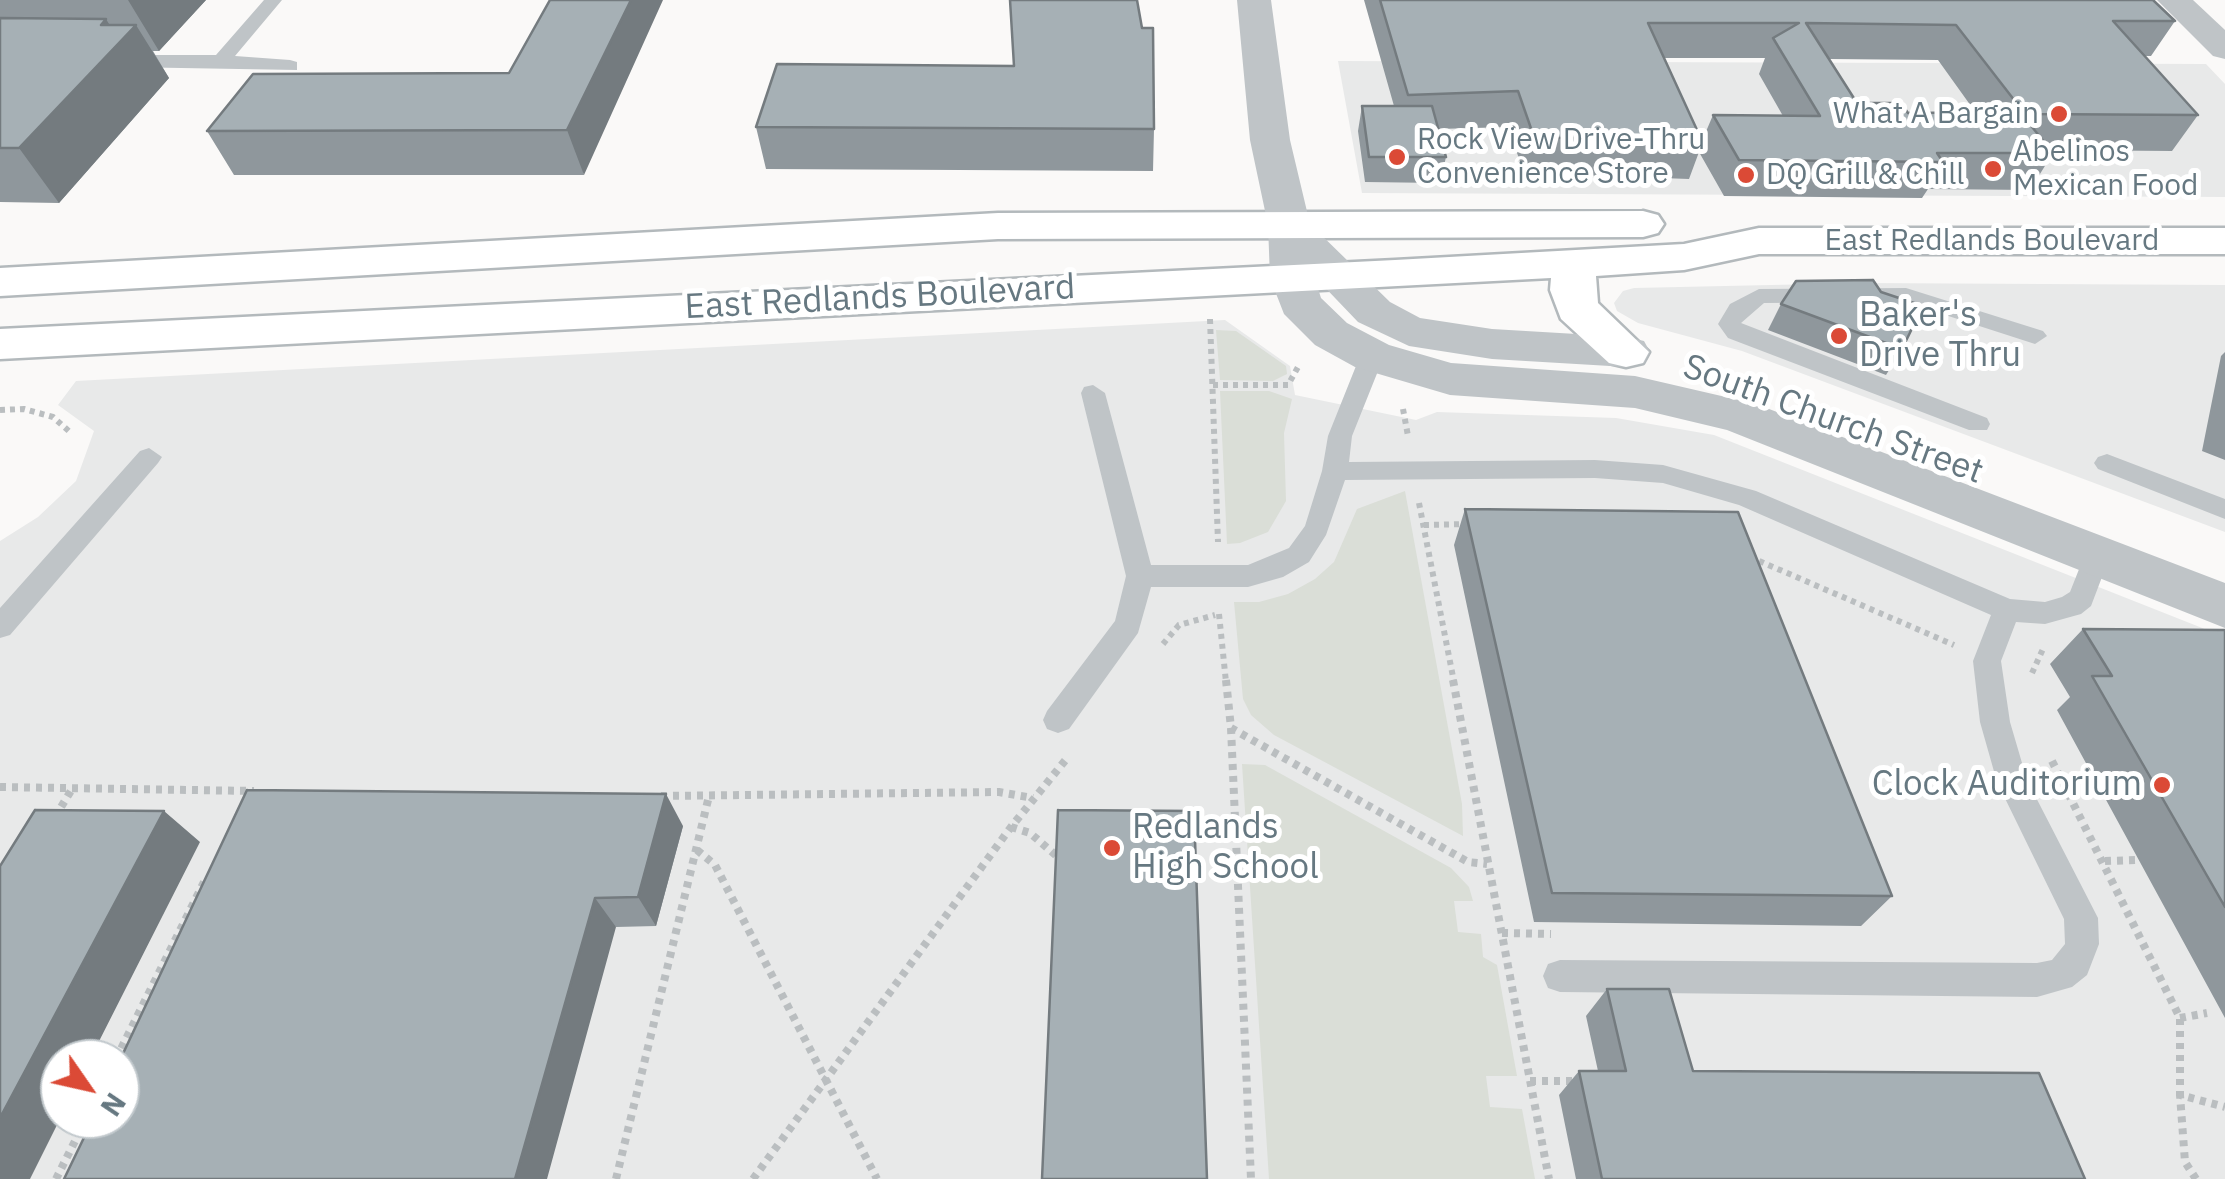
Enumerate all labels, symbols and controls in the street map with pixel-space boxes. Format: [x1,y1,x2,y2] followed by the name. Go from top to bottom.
[1833,96,2039,132] place label: What A Bargain
[2048,103,2070,125] marker: What A Bargain
[1417,122,1705,192] place label: Rock View Drive-Thru Convenience Store
[2013,134,2198,204] place label: Abelinos Mexican Food
[1386,146,1408,168] marker: Rock View Drive-Thru Convenience Store
[1766,157,1964,193] place label: DQ Grill & Chill
[1982,158,2004,180] marker: Abelinos Mexican Food
[1735,164,1757,186] marker: DQ Grill & Chill
[1824,223,2160,259] street label: East Redlands Boulevard
[684,267,1076,329] street label: East Redlands Boulevard
[1859,295,2021,377] place label: Baker's Drive Thru
[1828,325,1850,347] marker: Baker's Drive Thru
[1677,346,1989,494] street label: South Church Street
[1872,764,2142,806] place label: Clock Auditorium
[2151,774,2173,796] marker: Clock Auditorium
[1132,807,1319,889] place label: Redlands High School
[1101,837,1123,859] marker: Redlands High School
[40,1039,140,1139] north arrow
[93,1086,135,1124] text: N

